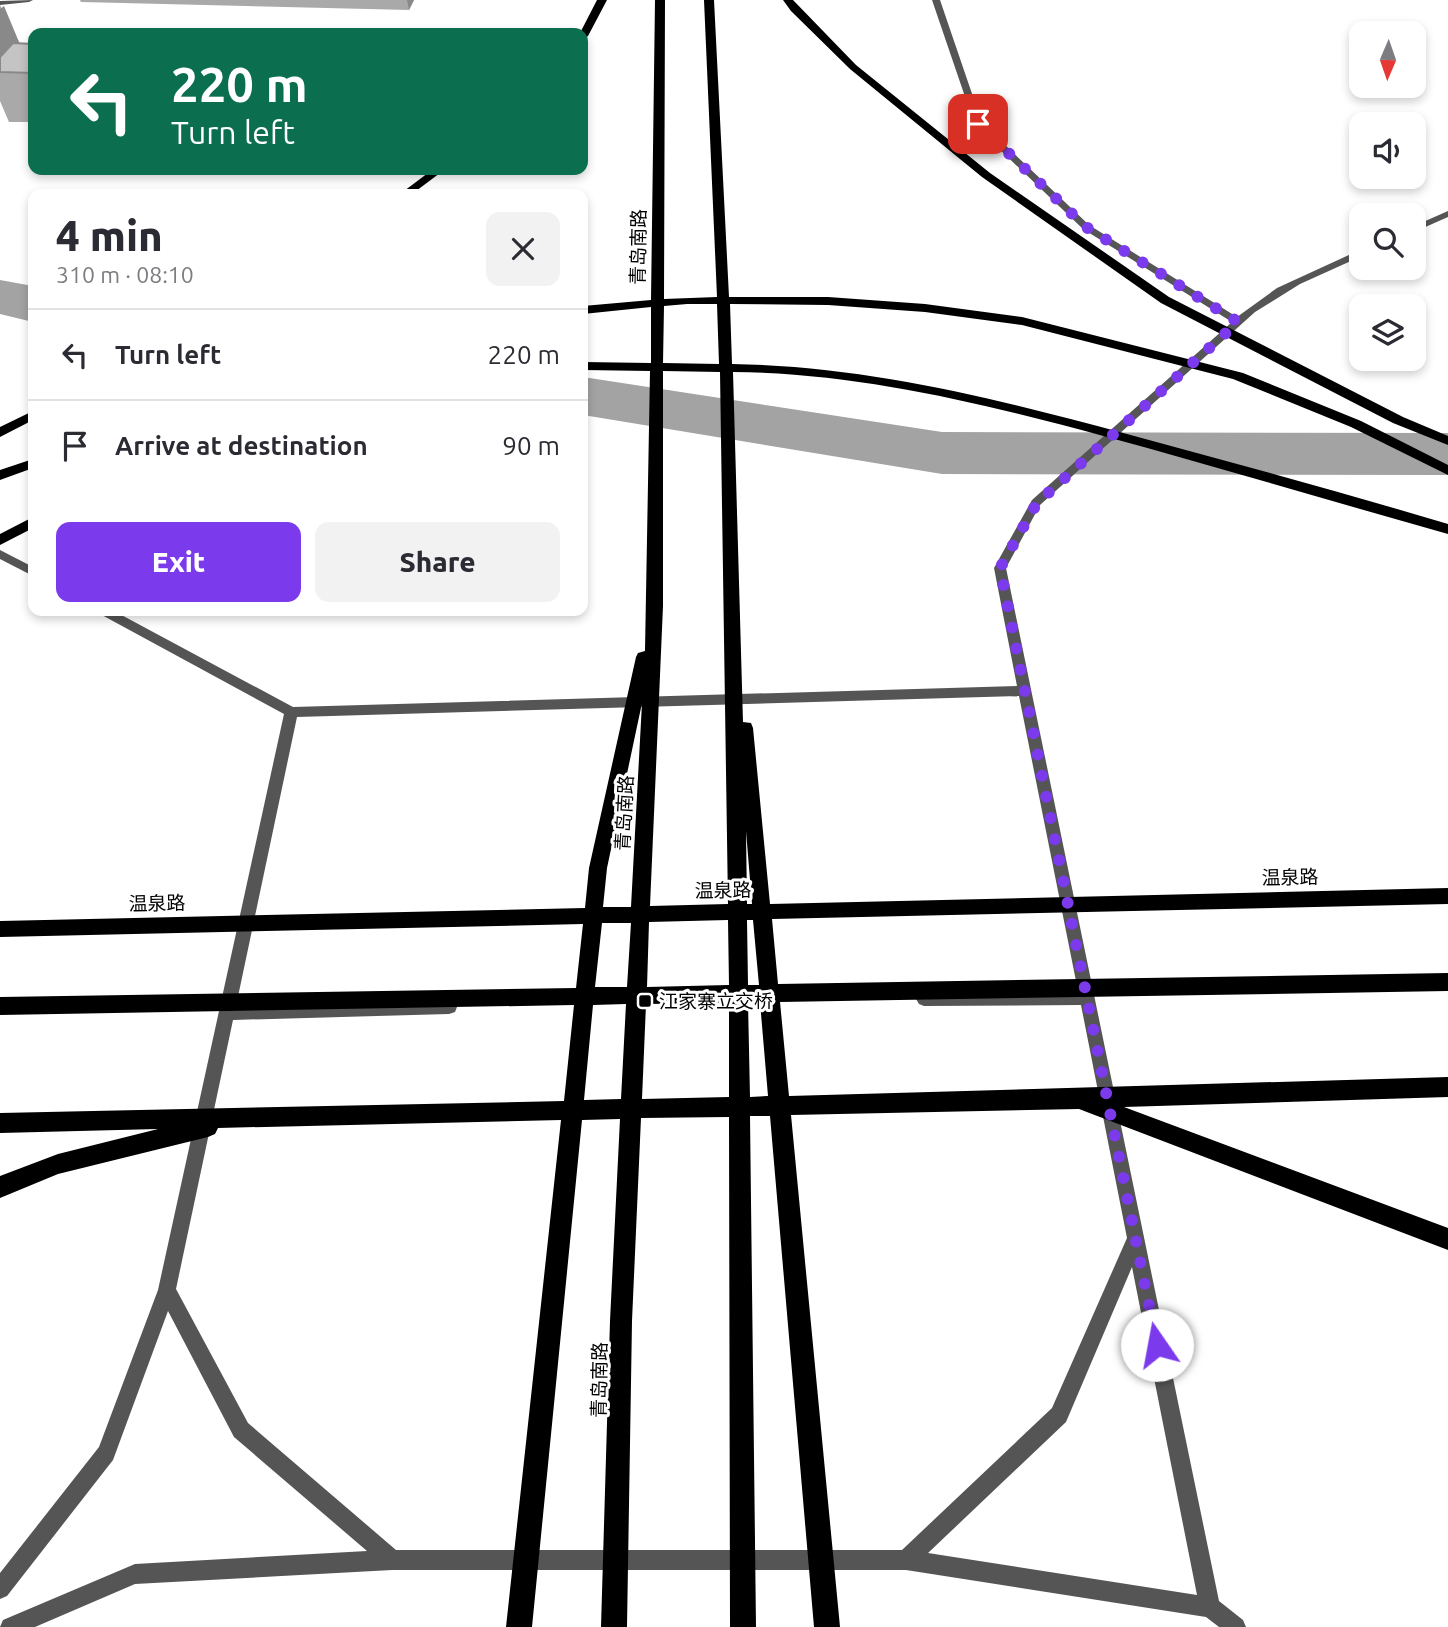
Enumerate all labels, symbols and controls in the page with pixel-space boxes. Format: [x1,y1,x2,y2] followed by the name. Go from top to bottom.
[1349,21,1426,98] north arrow
[1349,21,1426,371] map controls
[56,56,147,147] icon: left
[171,56,308,111] text: 220 m
[948,94,1008,154] pin
[959,105,997,143] icon: arrive
[1349,112,1426,189] button: sound
[171,114,295,150] text: Turn left
[1349,203,1426,280] button: search
[626,209,650,285] street label: 青岛南路
[56,212,163,259] text: 4 min
[486,212,560,286] button: close
[56,262,194,287] text: 310 m · 08:10
[1349,294,1426,371] button: layers
[56,336,94,374] icon: left
[115,340,221,369] text: Turn left
[488,340,560,369] text: 220 m
[56,427,94,465] icon: arrive
[115,431,368,460] text: Arrive at destination
[502,431,560,460] text: 90 m
[56,522,301,602] button: Exit
[315,522,560,602] button: Share
[611,774,637,852] street label: 青岛南路
[1261,866,1319,888] street label: 温泉路
[694,879,752,901] street label: 温泉路
[128,892,186,914] street label: 温泉路
[659,990,773,1012] place label: 江家寨立交桥
[637,993,653,1009] marker: 江家寨立交桥
[1120,1308,1194,1382] position arrow
[587,1342,611,1418] street label: 青岛南路

